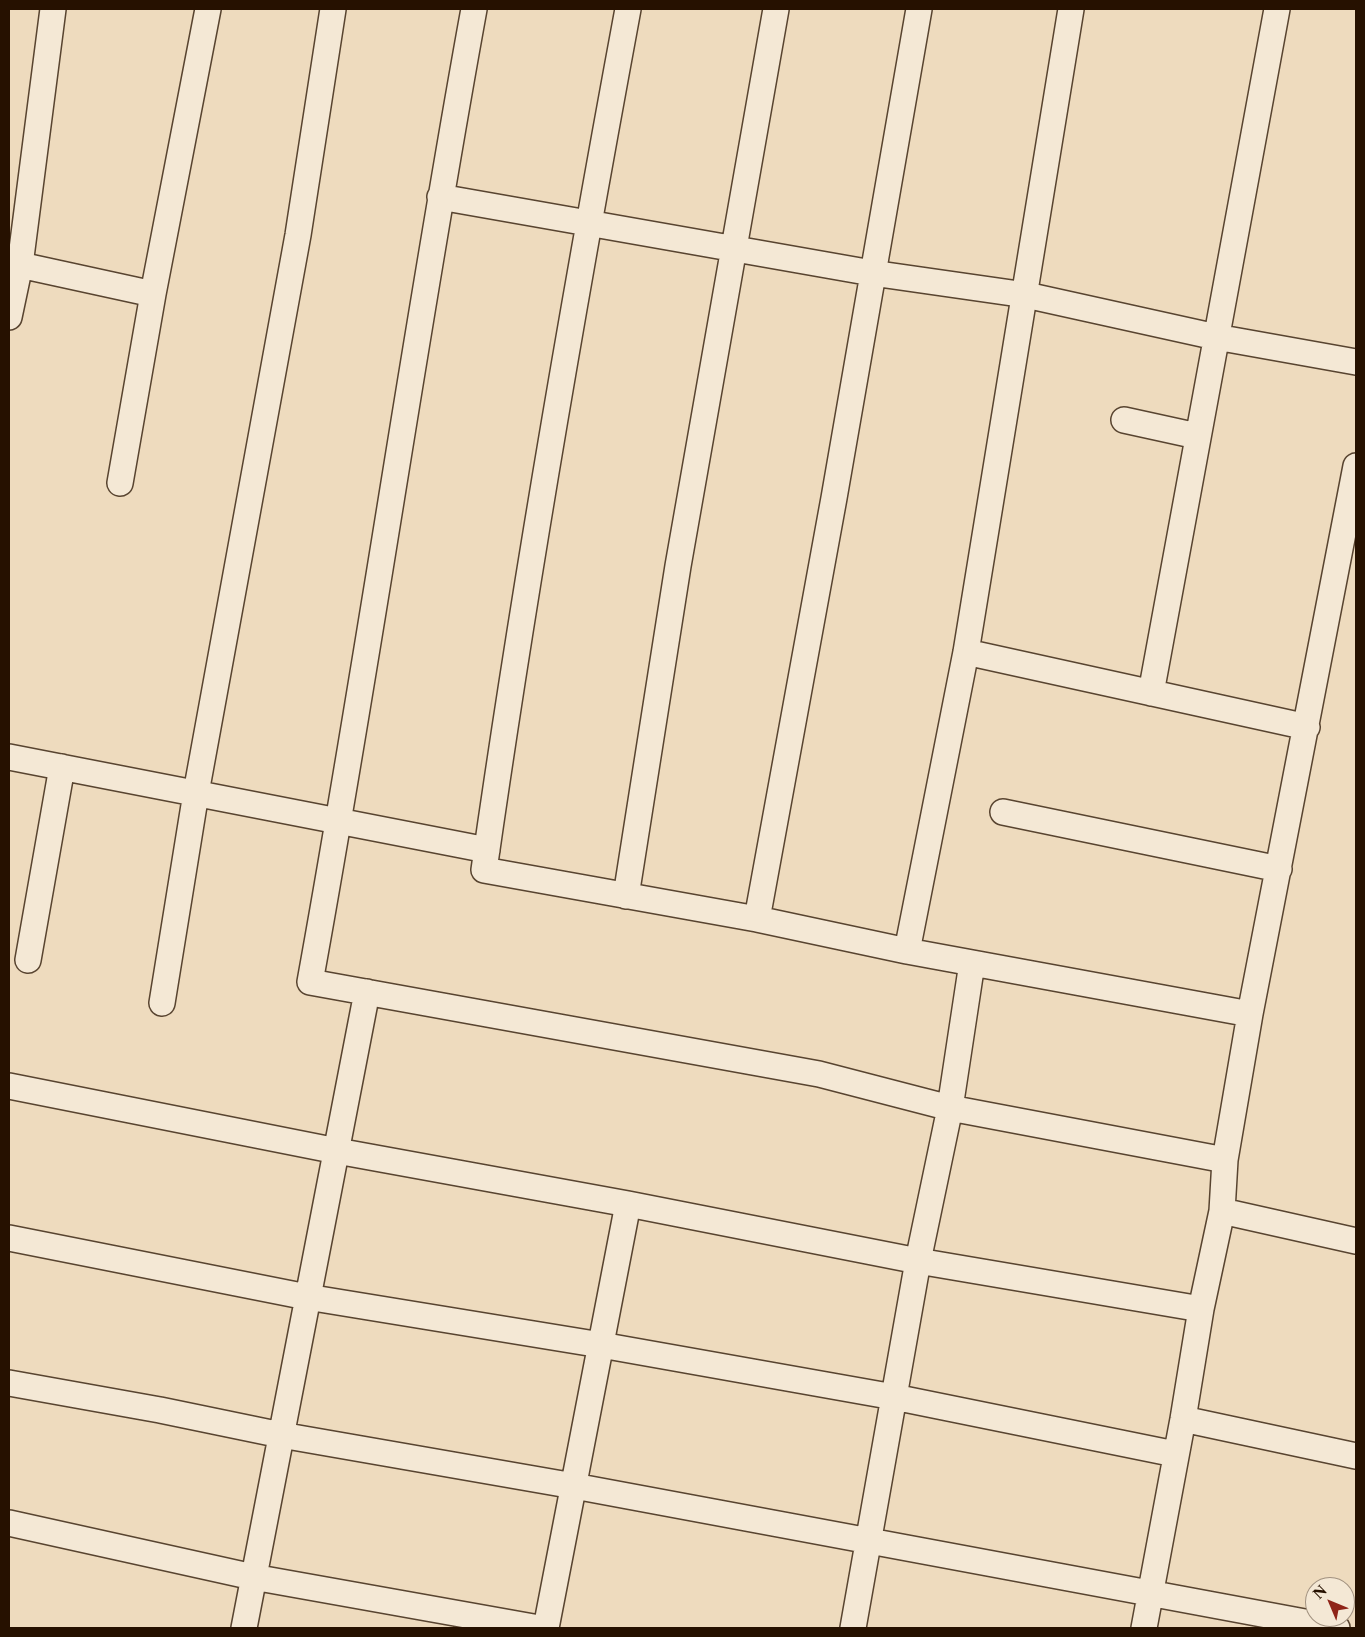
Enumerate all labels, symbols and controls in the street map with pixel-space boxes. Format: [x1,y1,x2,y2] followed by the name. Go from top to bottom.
[1305,1577,1355,1627] north arrow
[1309,1581,1331,1603] text: N

